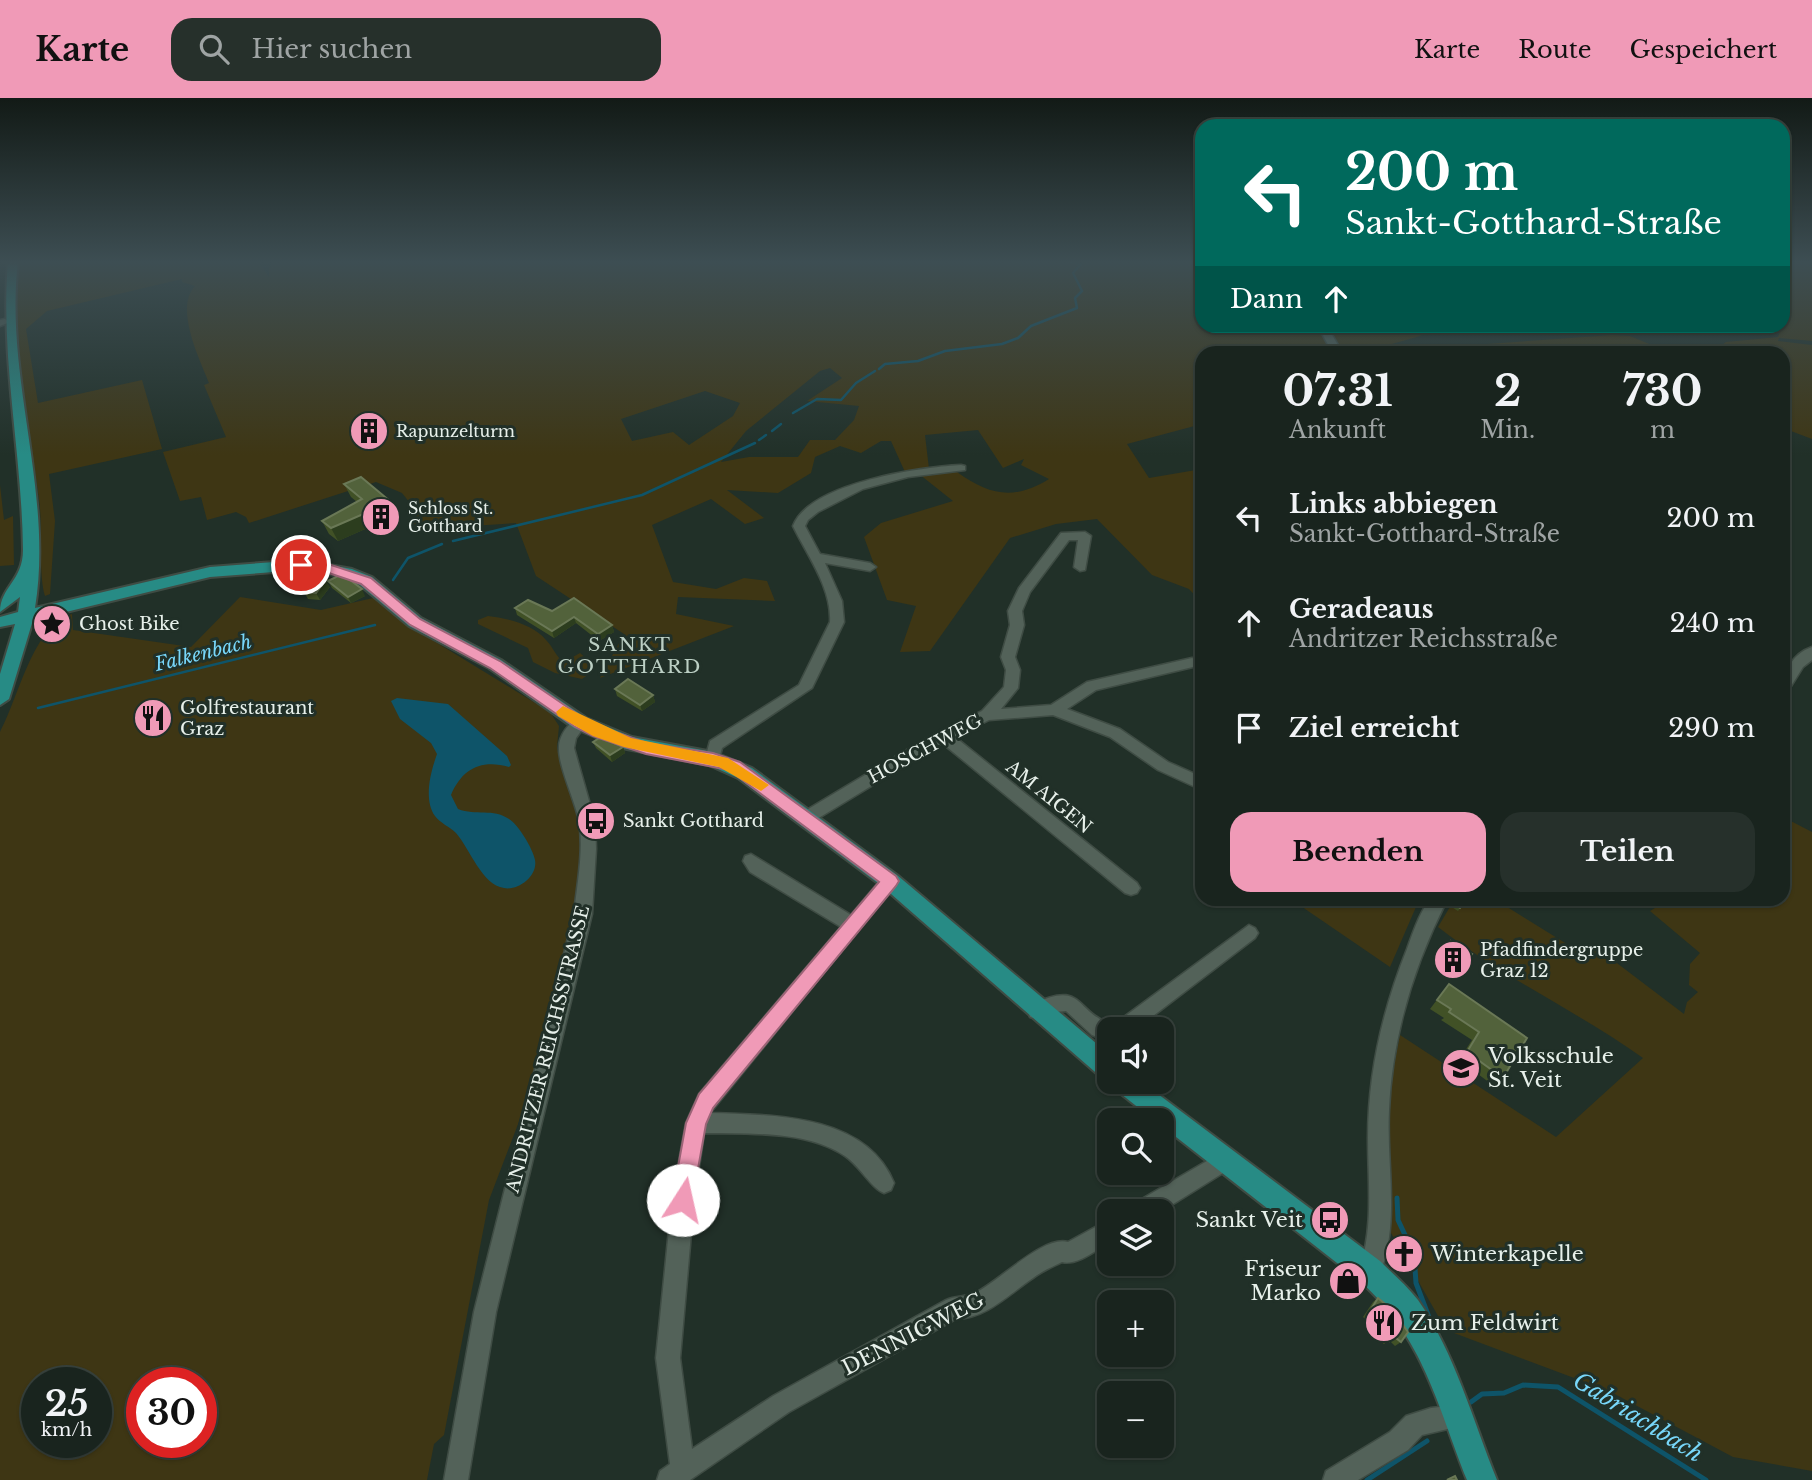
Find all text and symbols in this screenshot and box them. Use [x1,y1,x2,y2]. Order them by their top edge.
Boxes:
search box [171,18,661,81]
text: Karte [35,29,129,70]
icon: search [195,30,233,68]
text: Hier suchen [251,33,412,65]
text: Karte [1414,35,1480,64]
text: Route [1518,35,1592,64]
text: Gespeichert [1630,35,1777,64]
text: 200 m [1345,142,1518,203]
icon: left [1230,147,1321,238]
text: Sankt-Gotthard-Straße [1345,203,1722,243]
icon: ahead [1317,280,1355,318]
text: Dann [1230,283,1303,315]
text: 07:31 [1282,365,1393,417]
text: 2 [1494,365,1521,417]
text: 730 [1622,365,1703,417]
building icon: Rapunzelturm [348,410,390,452]
text: Ankunft [1289,416,1386,444]
text: Min. [1480,416,1535,444]
text: m [1650,416,1675,444]
place label: Rapunzelturm [396,421,515,441]
text: Links abbiegen [1289,488,1498,520]
building icon: Schloss St. Gotthard [360,496,402,538]
place label: Schloss St. Gotthard [408,498,493,536]
icon: left [1230,499,1268,537]
text: 200 m [1666,502,1755,534]
text: Sankt-Gotthard-Straße [1289,520,1560,548]
pin [271,535,331,595]
icon: arrive [282,546,320,584]
text: Geradeaus [1289,593,1434,625]
place icon: Ghost Bike [31,603,73,645]
icon: ahead [1230,604,1268,642]
text: 240 m [1670,607,1755,639]
place label: Ghost Bike [79,613,180,635]
text: Andritzer Reichsstraße [1289,625,1558,653]
water label: Falkenbach [151,630,254,676]
district label: SANKT GOTTHARD [558,633,702,678]
restaurant icon: Golfrestaurant Graz [132,697,174,739]
place label: Golfrestaurant Graz [180,697,314,740]
icon: arrive [1230,709,1268,747]
street label: HOSCHWEG [864,710,986,788]
text: Ziel erreicht [1289,712,1459,744]
text: 290 m [1668,712,1755,744]
street label: AM AIGEN [1001,755,1096,838]
bus stop icon: Sankt Gotthard [575,800,617,842]
place label: Sankt Gotthard [623,810,764,832]
button: Beenden [1230,812,1486,892]
button: Teilen [1500,812,1755,892]
street label: ANDRITZER REICHSSTRASSE [501,903,594,1196]
building icon: Pfadfindergruppe Graz 12 [1432,939,1474,981]
place label: Pfadfindergruppe Graz 12 [1480,939,1643,982]
map controls [1097,1017,1174,1458]
button: sound [1097,1017,1174,1094]
place label: Volksschule St. Veit [1487,1043,1614,1093]
school or university icon: Volksschule St. Veit [1440,1047,1482,1089]
button: search [1097,1108,1174,1185]
position arrow [646,1163,720,1237]
button: layers [1097,1199,1174,1276]
bus stop icon: Sankt Veit [1309,1199,1351,1241]
place label: Sankt Veit [1195,1207,1303,1233]
church icon: Winterkapelle [1383,1233,1425,1275]
place label: Winterkapelle [1430,1241,1584,1267]
place label: Friseur Marko [1244,1256,1321,1306]
shop icon: Friseur Marko [1327,1260,1369,1302]
street label: DENNIGWEG [838,1287,988,1381]
button: + [1097,1290,1174,1367]
restaurant icon: Zum Feldwirt [1363,1302,1405,1344]
place label: Zum Feldwirt [1411,1310,1559,1336]
water label: Gabriachbach [1568,1366,1708,1468]
speed limit sign: 30 [126,1367,217,1458]
button: − [1097,1381,1174,1458]
text: 25 [45,1382,88,1425]
text: km/h [41,1419,92,1441]

